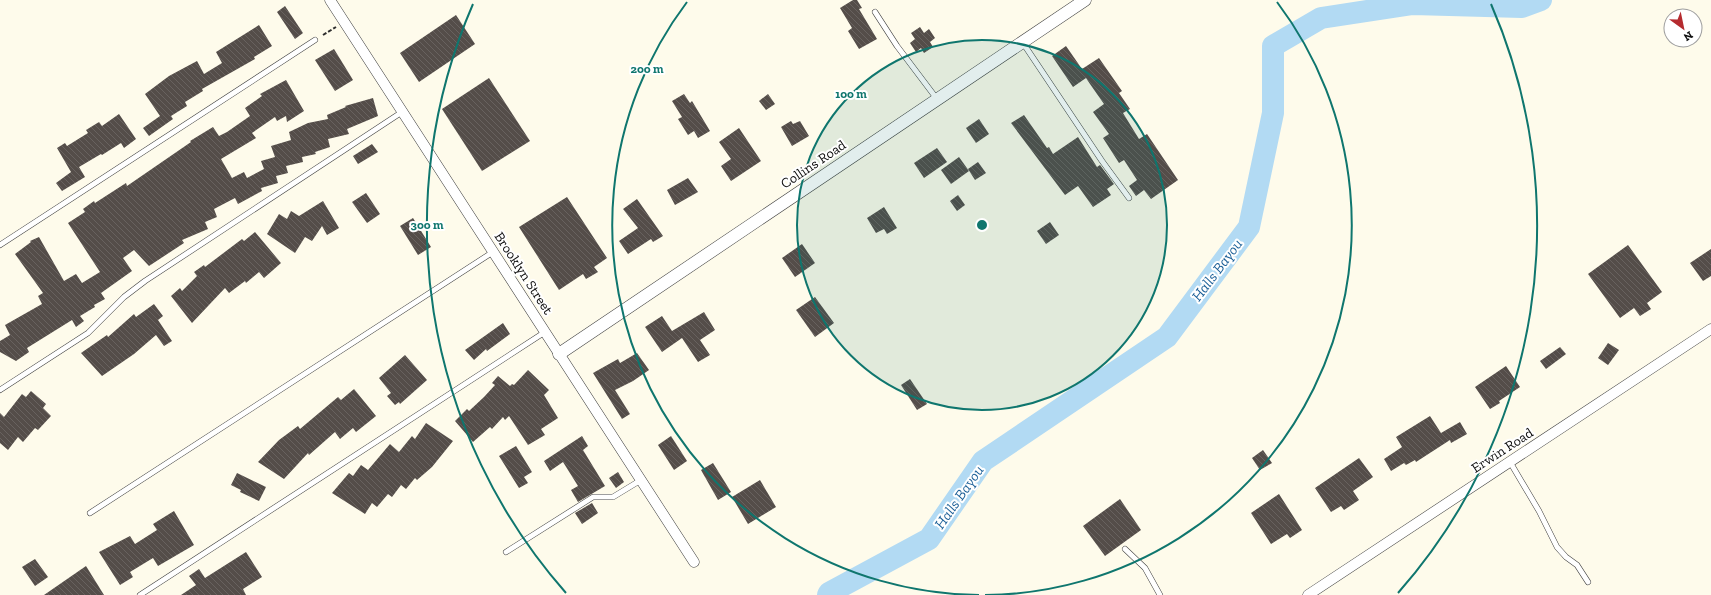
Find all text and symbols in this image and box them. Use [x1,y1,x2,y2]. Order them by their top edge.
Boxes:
north arrow [1663,8,1703,48]
text: N [1681,28,1695,44]
text: 200 m [630,62,664,76]
text: 100 m [835,87,867,101]
street label: Collins Road [777,136,849,192]
text: 300 m [411,218,444,232]
centre of rings [975,218,989,232]
street label: Brooklyn Street [491,229,557,318]
water label: Halls Bayou [1188,235,1246,305]
street label: Erwin Road [1468,424,1537,477]
water label: Halls Bayou [931,462,988,532]

